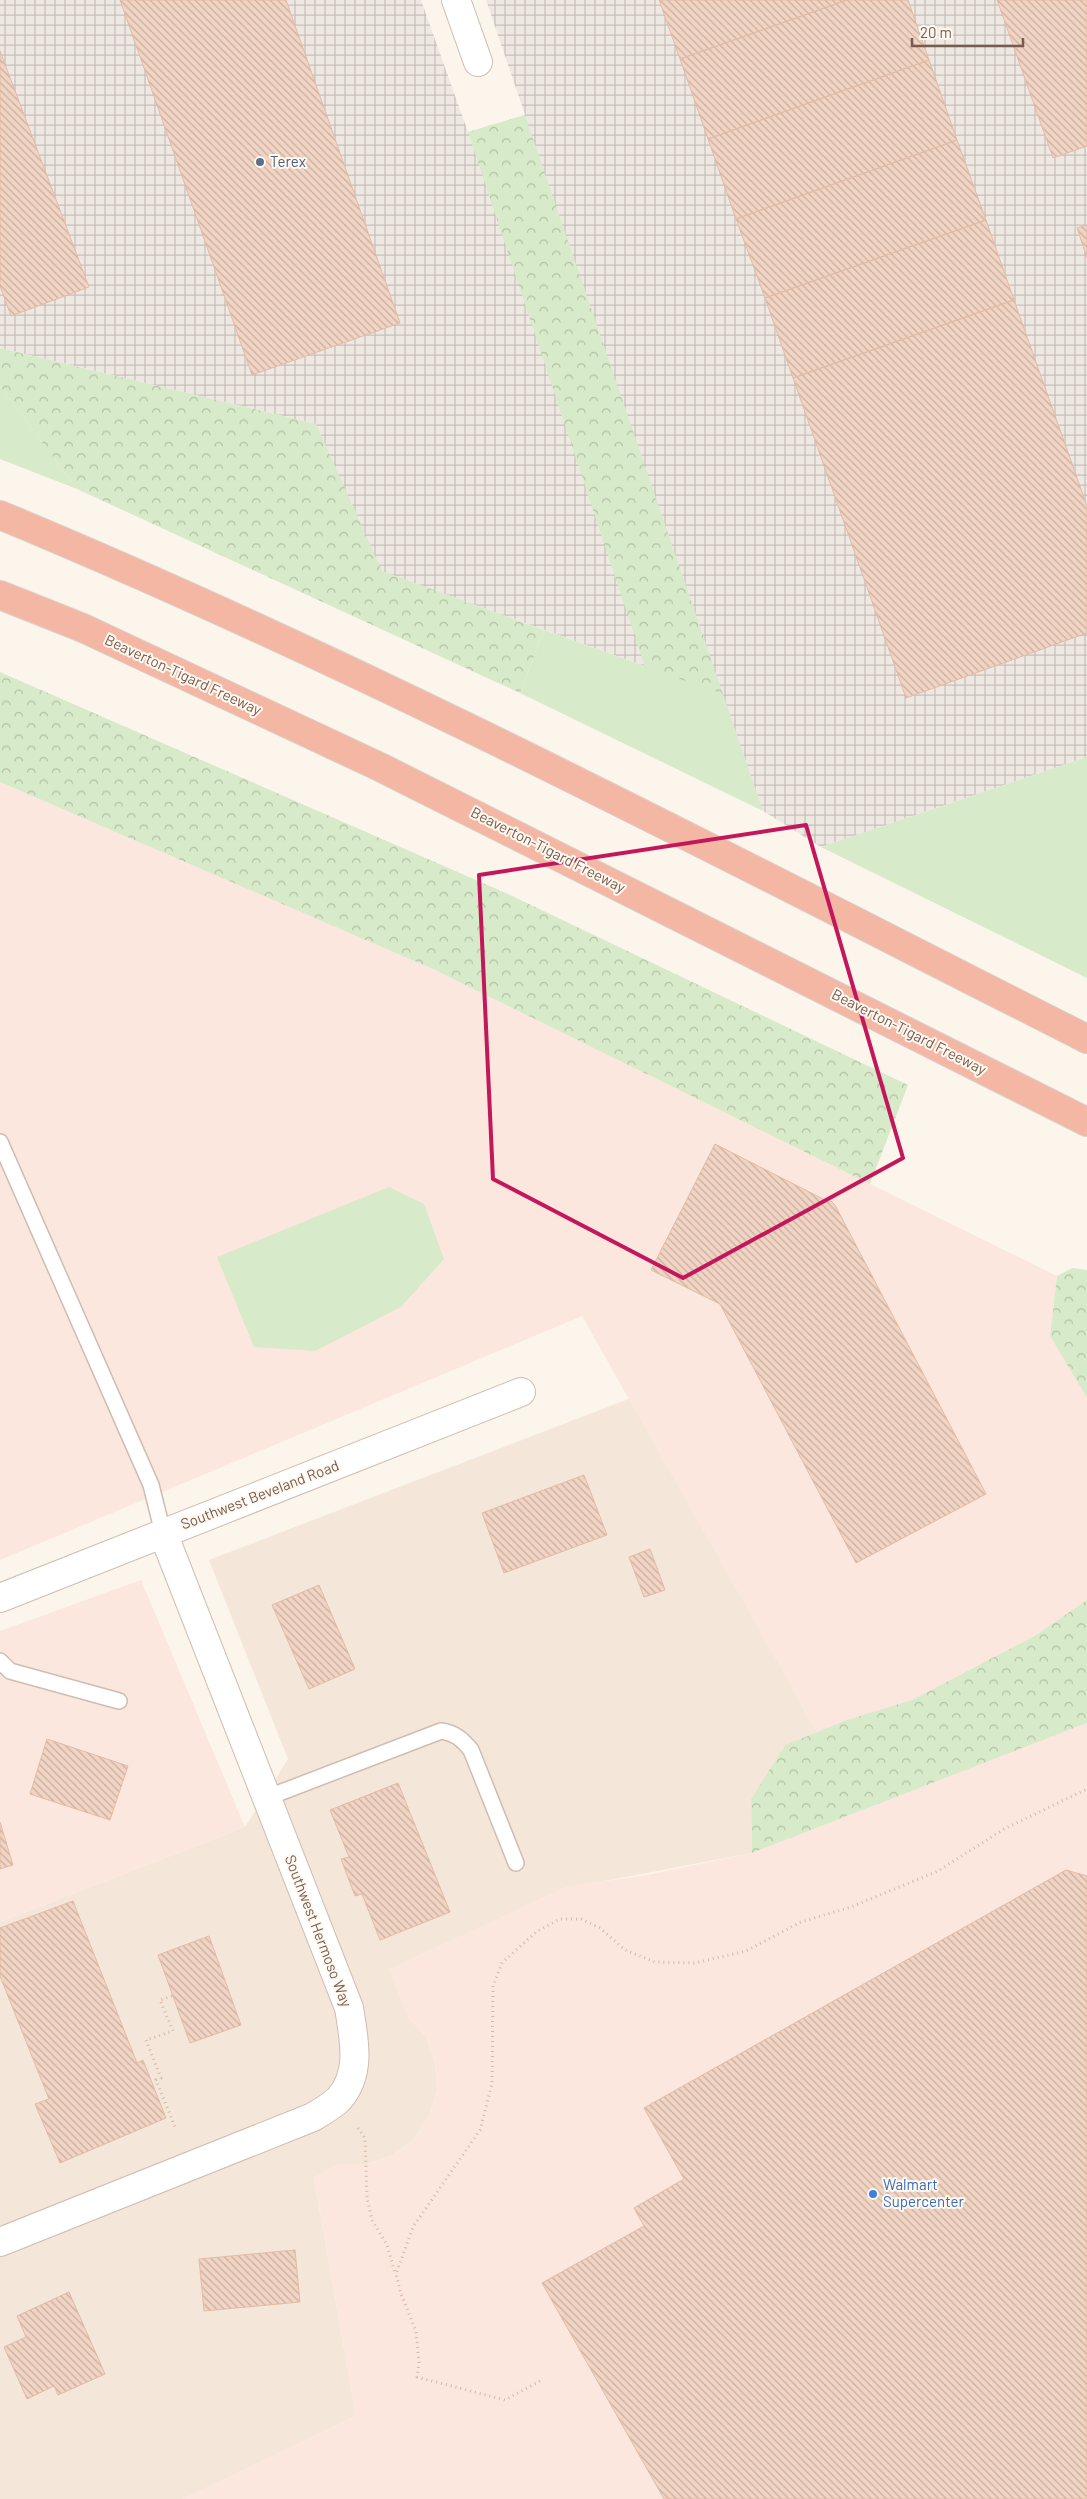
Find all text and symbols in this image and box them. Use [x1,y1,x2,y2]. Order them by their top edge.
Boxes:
scale bar [912,15,1023,47]
text: 20 m [920,23,952,41]
place label: Terex [270,152,306,170]
marker: Terex [254,156,266,168]
street label: Beaverton-Tigard Freeway [102,630,265,718]
street label: Beaverton-Tigard Freeway [468,802,629,896]
street label: Beaverton-Tigard Freeway [829,984,990,1078]
street label: Southwest Beveland Road [178,1456,341,1533]
street label: Southwest Hermoso Way [282,1852,356,2009]
place label: Walmart Supercenter [883,2175,964,2210]
marker: Walmart Supercenter [867,2188,879,2200]

